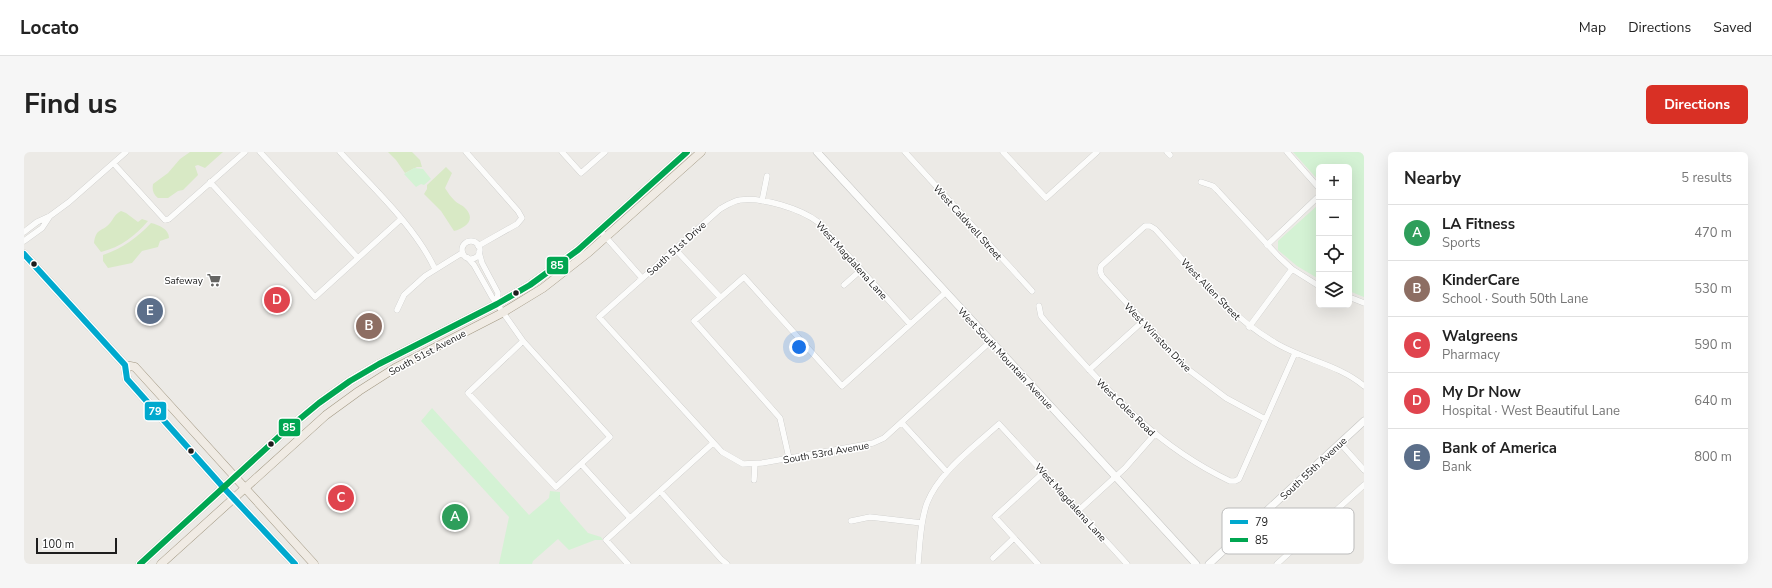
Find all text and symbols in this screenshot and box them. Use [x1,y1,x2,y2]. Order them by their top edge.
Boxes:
text: Locato [20,15,79,41]
text: Map [1579,18,1606,37]
text: Directions [1628,18,1691,37]
text: Saved [1713,18,1752,37]
text: Find us [24,85,118,123]
button: Directions [1646,85,1748,124]
map controls [1316,164,1352,308]
button: + [1316,164,1352,200]
text: Nearby [1404,167,1461,190]
text: 5 results [1681,169,1732,187]
street label: West Caldwell Street [930,182,1005,264]
button: − [1316,200,1352,236]
text: LA Fitness [1442,214,1515,234]
street label: South 51st Drive [644,218,709,279]
street label: West Magdalena Lane [812,218,890,303]
text: A [1412,224,1422,242]
text: 470 m [1694,224,1732,242]
text: Sports [1442,234,1481,252]
button: locate [1316,236,1352,272]
line badge: 85 [546,256,569,275]
street label: West Allen Street [1177,256,1244,324]
text: 85 [550,258,564,273]
unlabelled marker [29,259,39,269]
text: KinderCare [1442,270,1520,290]
supermarket icon: Safeway [206,272,222,288]
button: layers [1316,272,1352,308]
place label: Safeway [164,274,204,288]
text: B [1413,280,1421,298]
text: 530 m [1694,280,1732,298]
pin: D [264,285,290,315]
unlabelled marker [511,288,521,298]
text: School · South 50th Lane [1442,290,1588,308]
pin: E [137,296,163,326]
street label: West Winston Drive [1121,300,1194,375]
street label: West South Mountain Avenue [954,305,1056,413]
pin: B [356,311,382,341]
text: Walgreens [1442,326,1518,346]
street label: South 51st Avenue [386,327,469,379]
text: C [1413,336,1421,354]
text: 590 m [1694,336,1732,354]
your location [789,337,809,357]
text: Pharmacy [1442,346,1500,364]
street label: West Coles Road [1093,376,1158,440]
text: My Dr Now [1442,382,1521,402]
text: D [1412,392,1422,410]
text: 640 m [1694,392,1732,410]
line badge: 79 [144,401,167,421]
text: Hospital · West Beautiful Lane [1442,402,1620,420]
text: 79 [148,404,162,419]
line badge: 85 [278,418,301,437]
text: 85 [282,420,296,435]
street label: South 55th Avenue [1277,434,1350,503]
text: Bank of America [1442,438,1557,458]
unlabelled marker [266,439,276,449]
street label: South 53rd Avenue [782,439,870,467]
unlabelled marker [186,446,196,456]
text: E [1413,448,1421,466]
text: 800 m [1694,448,1732,466]
text: Bank [1442,458,1472,476]
street label: West Magdalena Lane [1031,460,1109,545]
pin: C [328,483,354,513]
pin: A [442,502,468,532]
legend [1222,508,1354,554]
text: 79 [1255,515,1268,530]
text: 85 [1255,533,1269,548]
scale bar [36,536,117,555]
text: 100 m [42,537,74,552]

